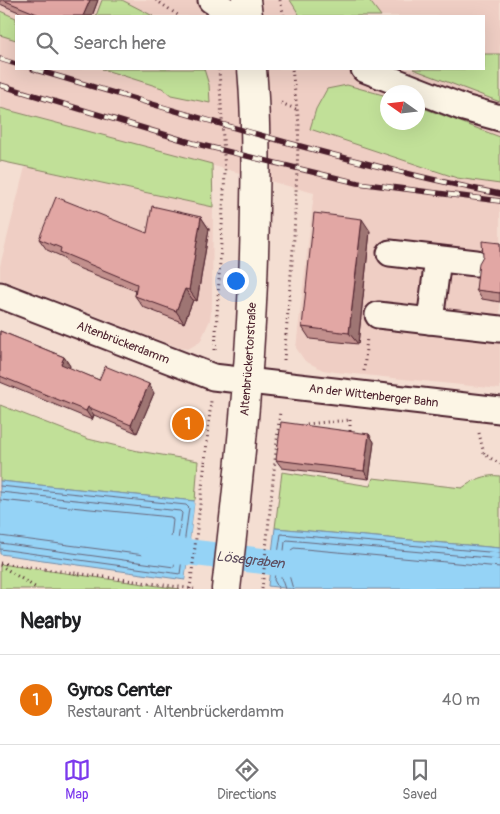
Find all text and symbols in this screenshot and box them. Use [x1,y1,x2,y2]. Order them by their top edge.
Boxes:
search box [15,15,485,70]
icon: search [33,29,61,57]
text: Search here [73,31,166,55]
north arrow [380,85,425,130]
your location [223,268,249,294]
street label: Altenbrückertorstraße [237,302,260,417]
street label: Altenbrückerdamm [74,318,172,368]
street label: An der Wittenberger Bahn [308,381,439,411]
pin: 1 [172,405,204,443]
water label: Lösegraben [215,548,286,573]
text: Nearby [20,608,81,635]
text: Gyros Center [67,678,172,702]
text: 1 [33,690,39,710]
text: 40 m [442,690,480,710]
text: Restaurant · Altenbrückerdamm [67,702,284,722]
tab: Map [63,756,91,803]
tab: Directions [217,756,276,803]
tab: Saved [402,756,437,803]

